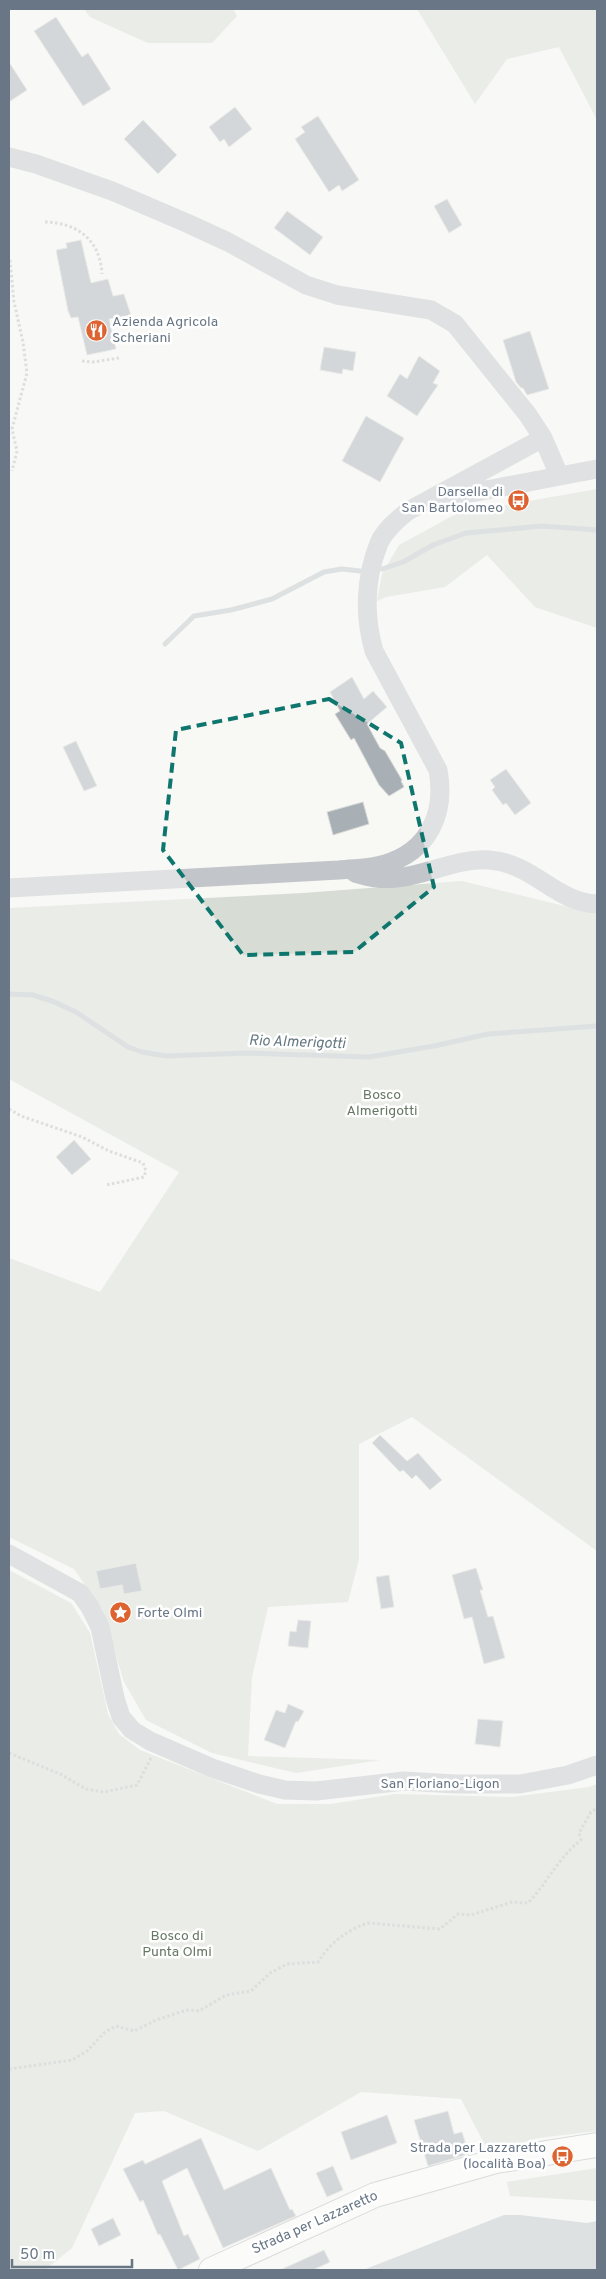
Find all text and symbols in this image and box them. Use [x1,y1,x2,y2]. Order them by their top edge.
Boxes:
place label: Azienda Agricola Scheriani [112,314,218,347]
restaurant icon: Azienda Agricola Scheriani [84,318,108,342]
place label: Darsella di San Bartolomeo [401,484,503,517]
bus stop icon: Darsella di San Bartolomeo [507,488,531,512]
water label: Rio Almerigotti [248,1032,347,1054]
park label: Bosco Almerigotti [347,1087,417,1120]
place icon: Forte Olmi [109,1601,133,1625]
place label: Forte Olmi [137,1605,202,1622]
street label: San Floriano-Ligon [380,1776,500,1793]
park label: Bosco di Punta Olmi [142,1928,212,1961]
place label: Strada per Lazzaretto (località Boa) [410,2140,546,2173]
bus stop icon: Strada per Lazzaretto (località Boa) [550,2144,574,2168]
street label: Strada per Lazzaretto [249,2187,381,2258]
scale bar [12,2236,132,2268]
text: 50 m [20,2246,55,2265]

